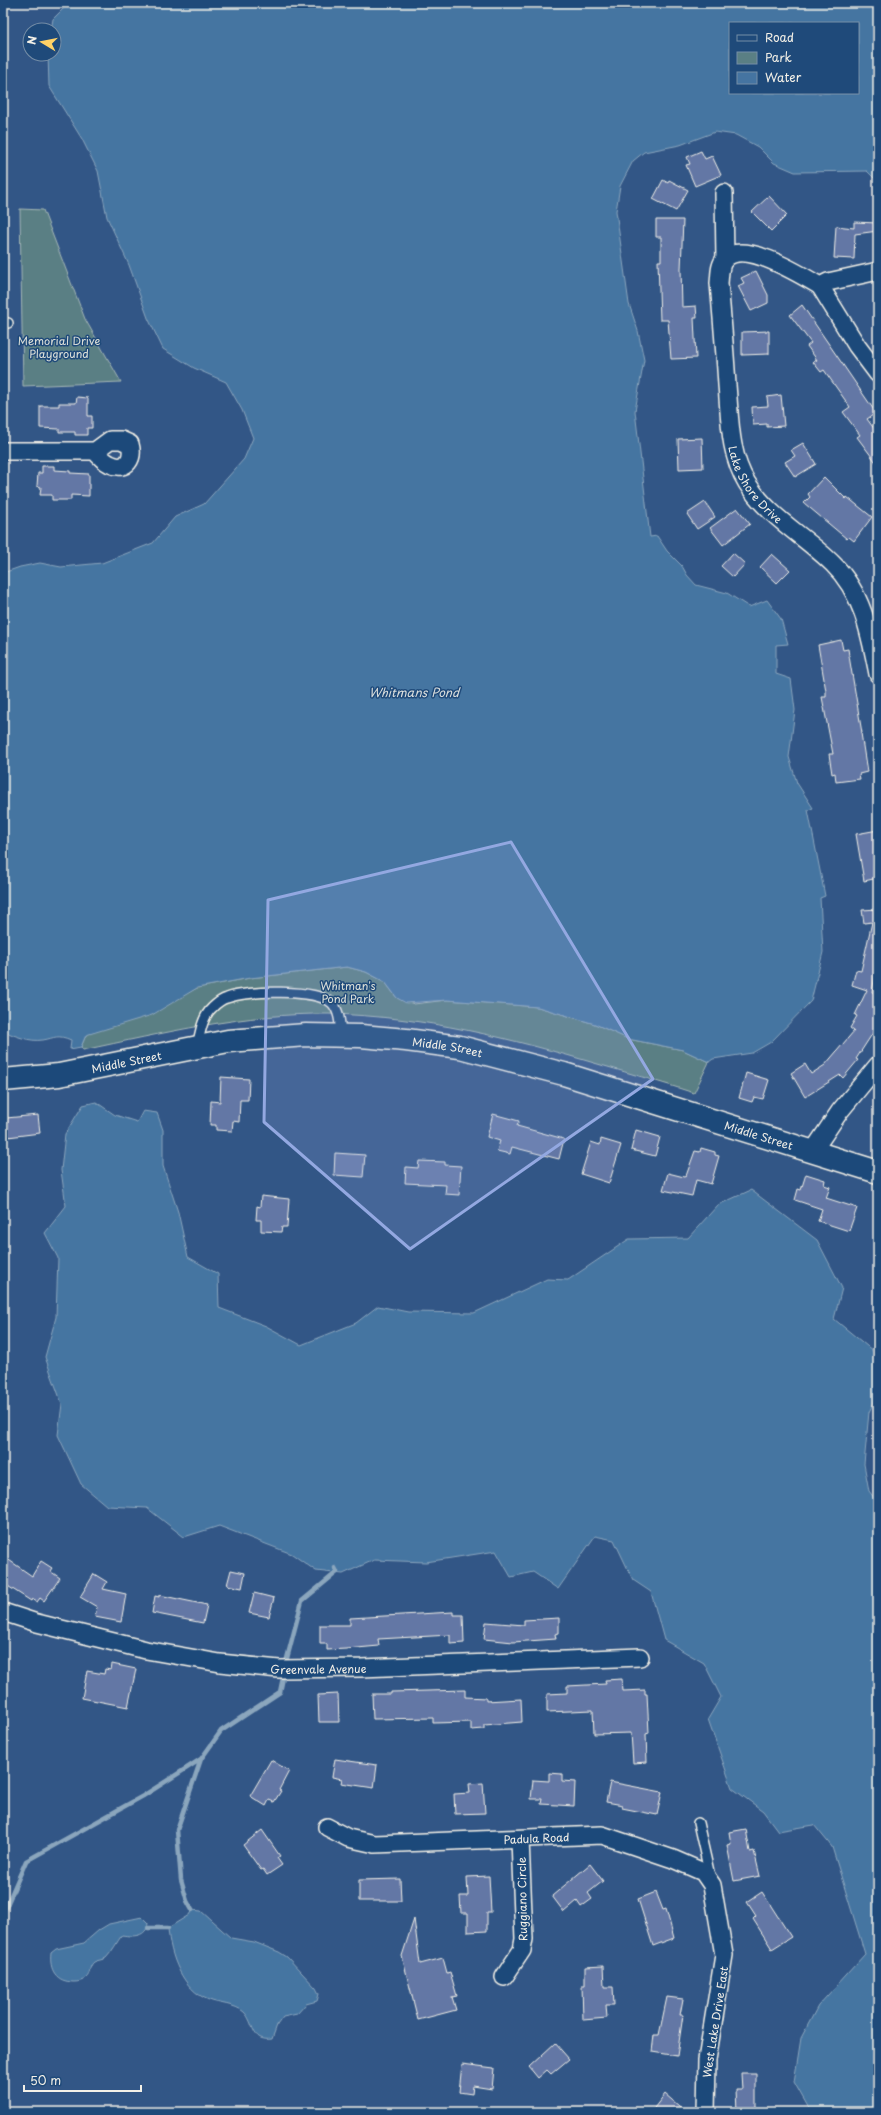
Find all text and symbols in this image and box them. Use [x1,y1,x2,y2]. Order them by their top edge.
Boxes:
north arrow [22,22,62,62]
legend [729,22,859,94]
text: Road [765,28,794,46]
text: N [23,34,41,46]
text: Park [765,48,792,66]
text: Water [765,68,802,86]
park label: Memorial Drive Playground [18,332,100,362]
street label: Lake Shore Drive [725,444,787,527]
water label: Whitmans Pond [369,683,461,701]
park label: Whitman's Pond Park [320,977,376,1007]
street label: Middle Street [411,1032,485,1061]
street label: Middle Street [90,1046,163,1077]
street label: Middle Street [722,1116,796,1154]
street label: Greenvale Avenue [270,1659,367,1678]
street label: Padula Road [503,1828,570,1847]
street label: Ruggiano Circle [513,1857,531,1941]
street label: West Lake Drive East [698,1964,732,2079]
scale bar [24,2067,141,2093]
text: 50 m [30,2071,61,2089]

